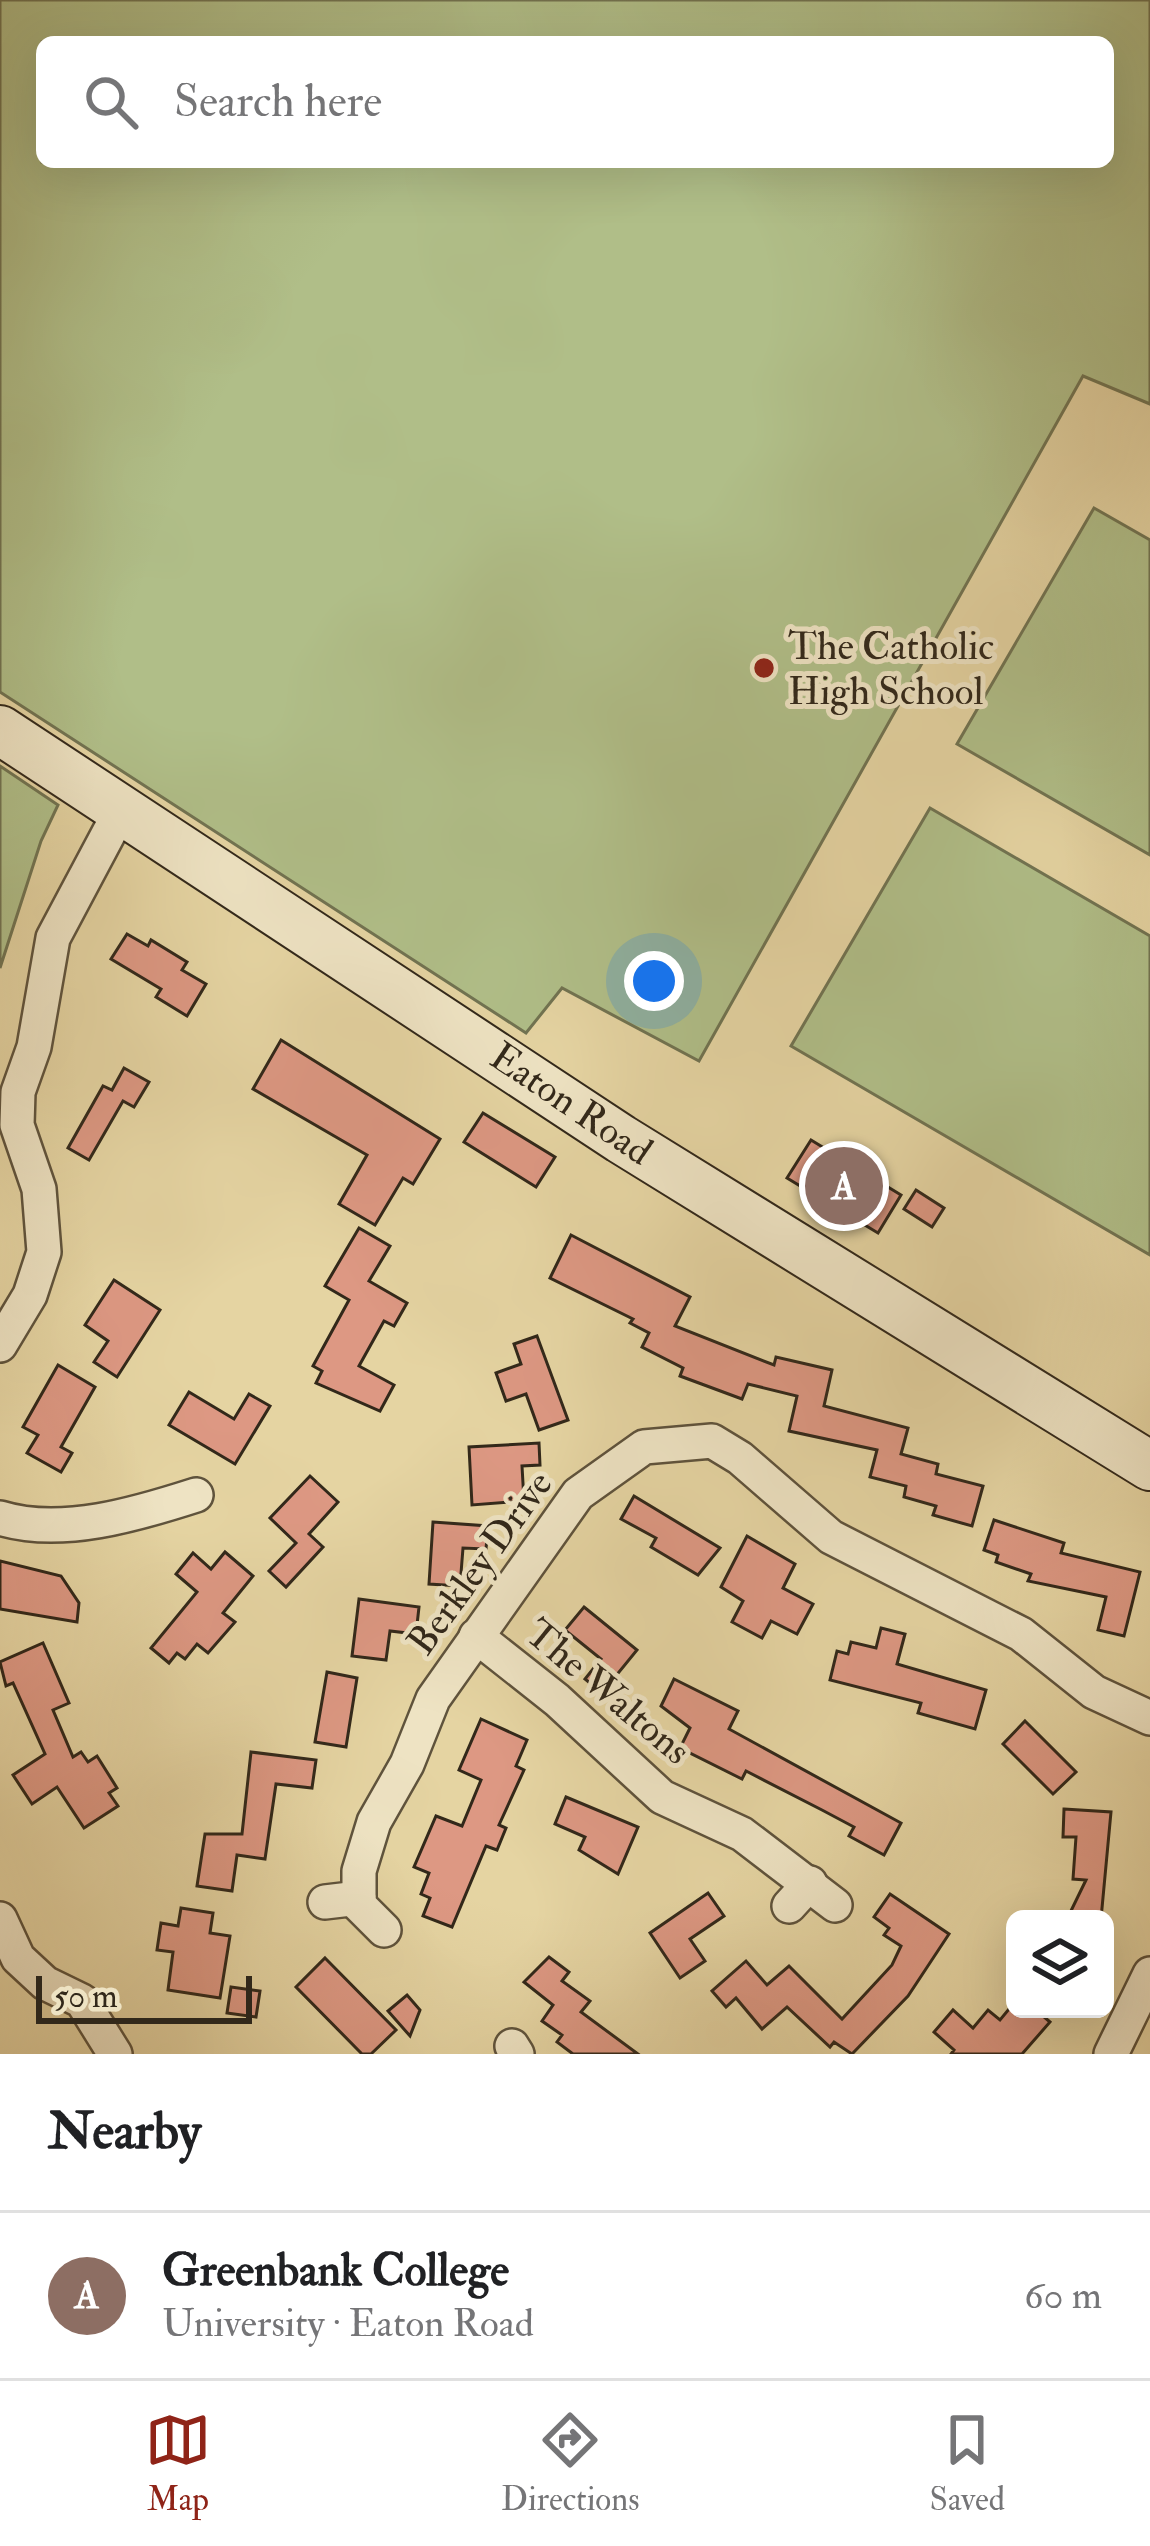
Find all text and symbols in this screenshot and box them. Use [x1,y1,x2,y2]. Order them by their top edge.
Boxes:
search box [36,36,1114,168]
icon: search [78,69,144,135]
text: Search here [174,74,382,130]
place label: The Catholic High School [788,622,994,716]
marker: The Catholic High School [751,655,777,681]
your location [624,951,684,1011]
street label: Eaton Road [481,1032,661,1176]
pin: A [805,1141,883,1231]
street label: Berkley Drive [397,1461,563,1665]
street label: The Waltons [515,1609,701,1775]
map controls [1006,1910,1114,2018]
button: layers [1006,1910,1114,2018]
scale bar [36,1970,252,2023]
text: 50 m [54,1976,118,2017]
text: Nearby [48,2100,201,2164]
text: Greenbank College [162,2243,509,2299]
text: A [75,2271,99,2320]
text: 60 m [1024,2271,1102,2320]
text: University · Eaton Road [162,2299,534,2348]
tab: Map [145,2407,211,2520]
tab: Directions [501,2407,640,2520]
tab: Saved [930,2407,1005,2520]

